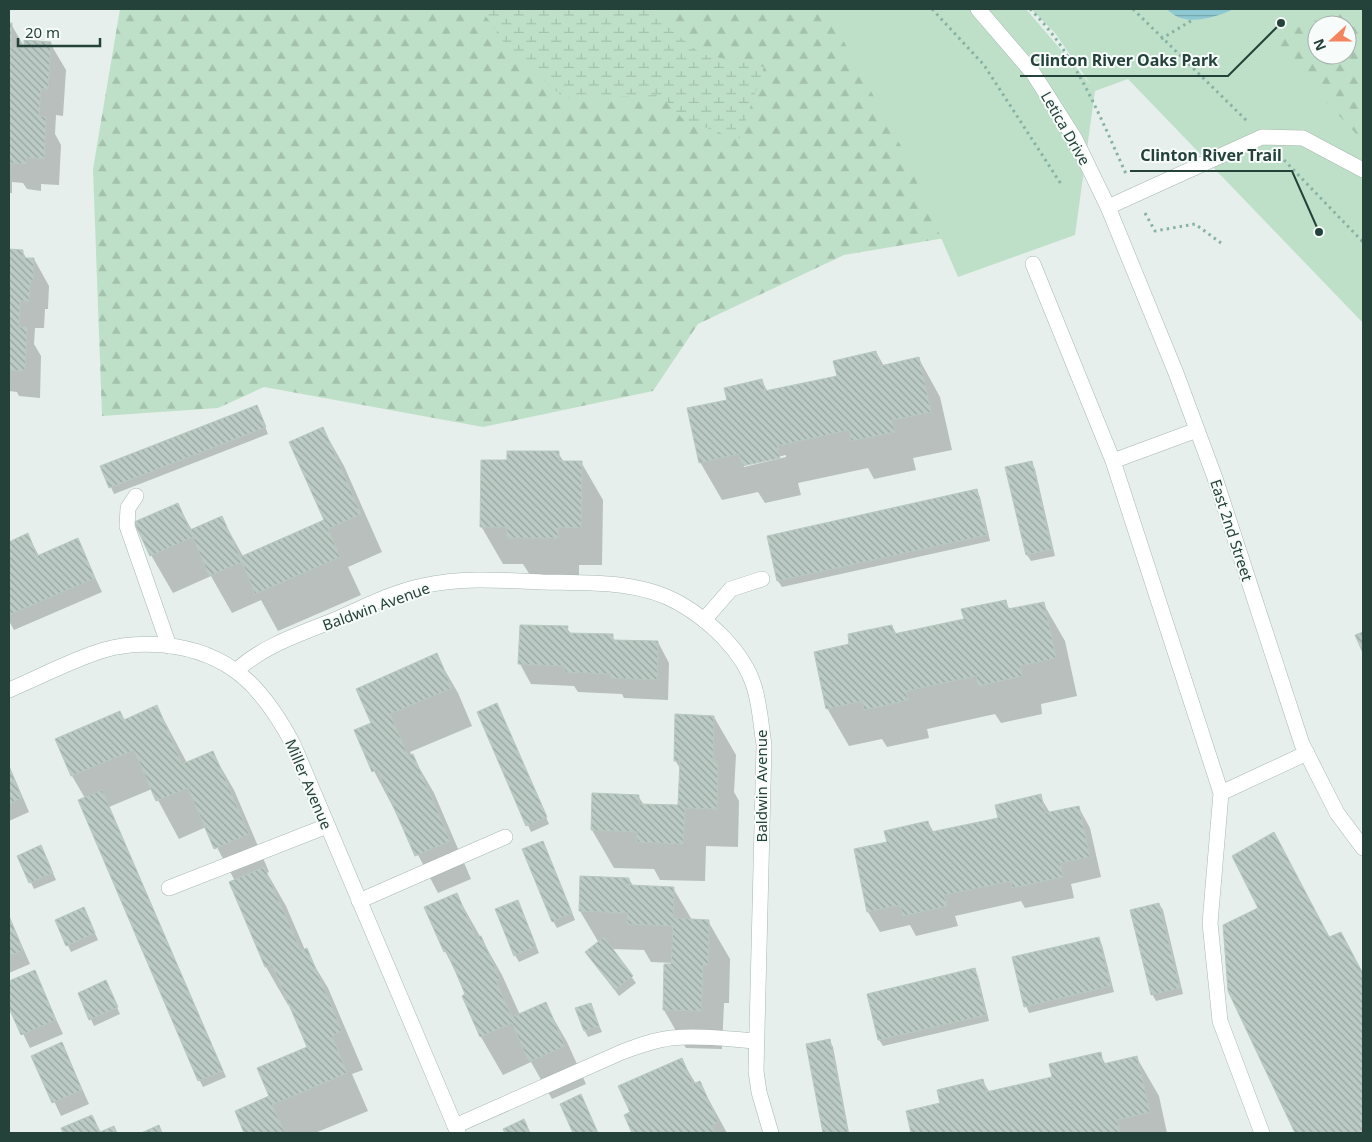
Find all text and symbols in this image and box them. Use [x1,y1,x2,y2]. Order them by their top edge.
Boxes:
scale bar [18,15,100,47]
north arrow [1307,15,1357,65]
text: 20 m [25,22,60,42]
text: N [1308,36,1330,54]
callout: Clinton River Oaks Park [1020,45,1228,76]
text: Clinton River Oaks Park [1030,49,1218,71]
street label: Letica Drive [1037,87,1095,169]
callout: Clinton River Trail [1130,140,1292,171]
text: Clinton River Trail [1140,144,1282,166]
street label: East 2nd Street [1206,476,1258,584]
street label: Baldwin Avenue [320,577,432,635]
street label: Baldwin Avenue [751,730,771,842]
street label: Miller Avenue [281,736,337,832]

